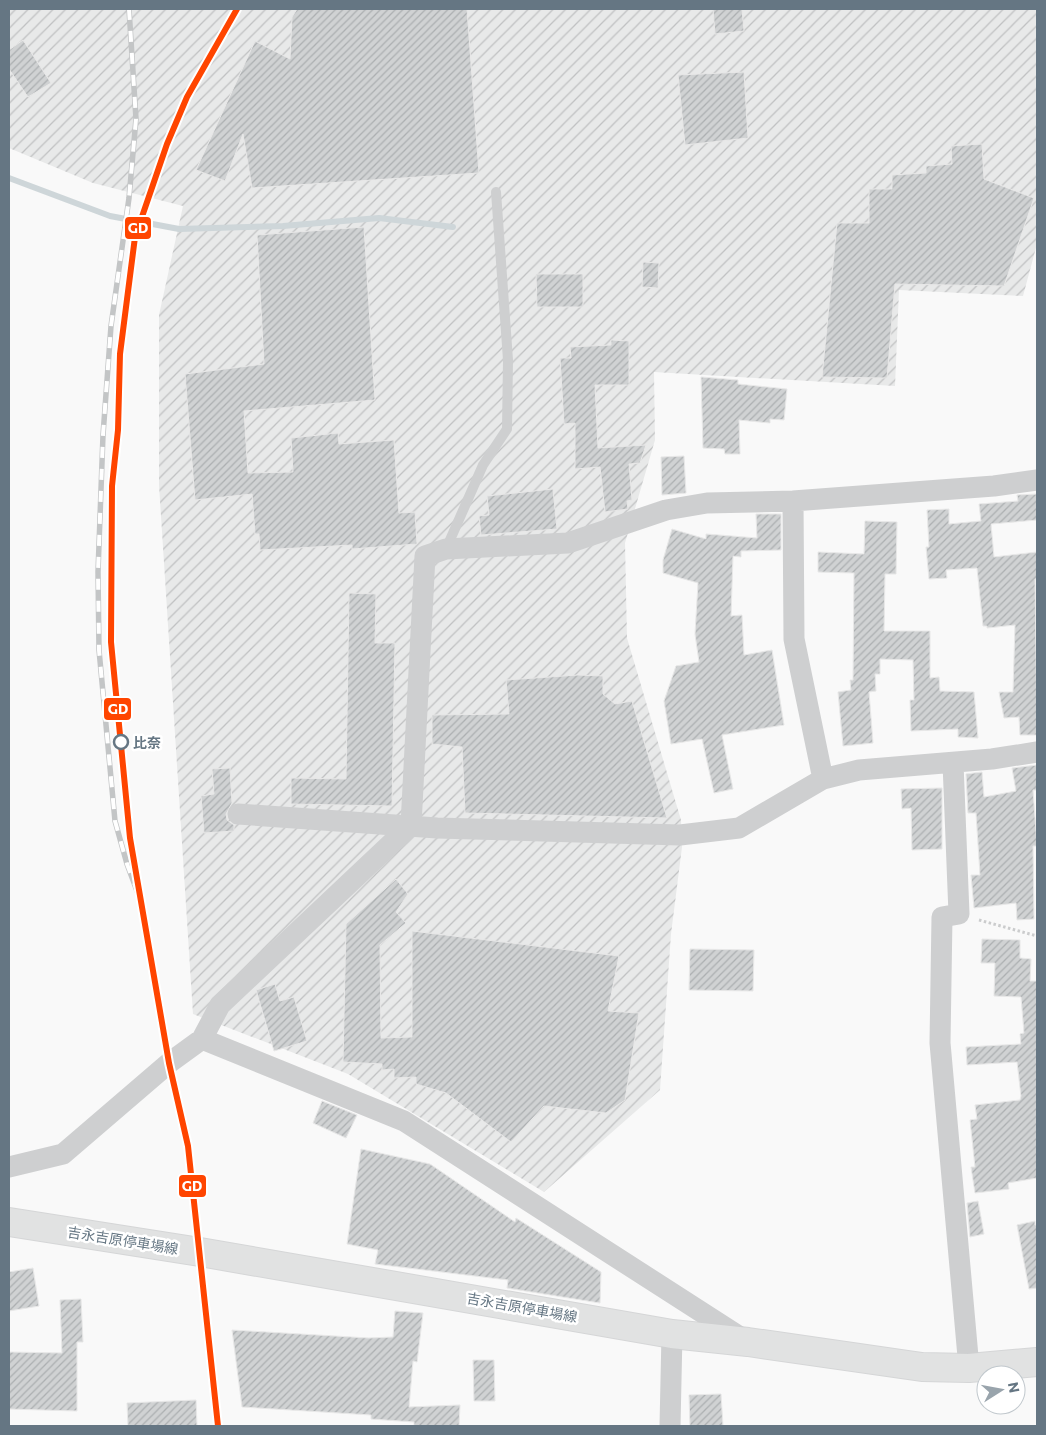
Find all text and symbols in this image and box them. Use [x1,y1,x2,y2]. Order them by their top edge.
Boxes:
line badge: GD [124,216,152,240]
text: GD [128,219,148,236]
line badge: GD [103,697,132,721]
text: GD [108,700,128,717]
marker: 比奈 [113,734,129,750]
place label: 比奈 [133,734,161,751]
line badge: GD [178,1174,207,1198]
text: GD [182,1177,202,1194]
street label: 吉永吉原停車場線 [66,1223,180,1257]
street label: 吉永吉原停車場線 [465,1289,579,1325]
north arrow [976,1365,1026,1415]
text: N [1005,1381,1024,1394]

